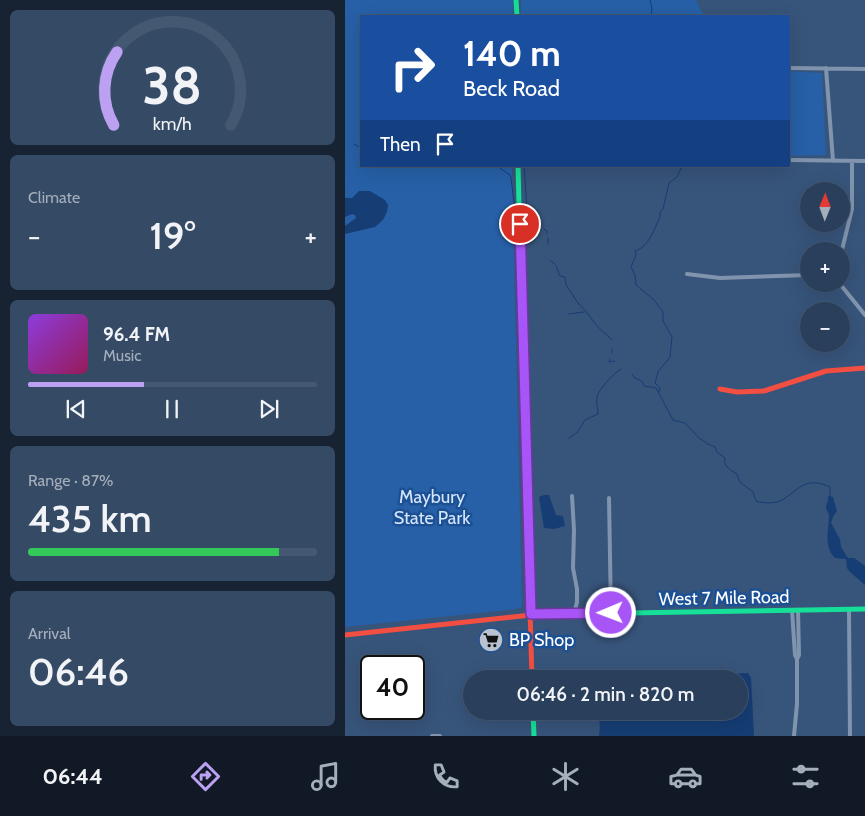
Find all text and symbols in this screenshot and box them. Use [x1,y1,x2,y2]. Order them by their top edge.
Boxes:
text: 140 m [463,32,561,75]
icon: right [380,35,445,100]
text: 38 [143,54,202,117]
text: Beck Road [463,75,560,102]
text: km/h [153,113,192,134]
icon: arrive [431,130,459,158]
text: Then [380,133,421,156]
north arrow [800,182,850,232]
map controls [800,182,850,352]
text: Climate [28,188,80,207]
pin [499,203,541,245]
icon: arrive [506,210,534,238]
text: 19° [150,212,195,259]
text: − [28,219,40,253]
text: + [305,219,317,253]
button: + [800,242,850,292]
button: − [800,302,850,352]
text: 96.4 FM [103,323,170,346]
text: Music [103,346,141,365]
icon: previous [62,395,90,423]
icon: pause [158,395,186,423]
icon: next [255,395,283,423]
text: Range · 87% [28,471,114,490]
park label: Maybury State Park [394,486,471,529]
text: 435 km [28,495,152,542]
position arrow [584,586,636,638]
street label: West 7 Mile Road [658,586,790,610]
text: Arrival [28,624,71,643]
supermarket icon: BP Shop [478,627,504,653]
place label: BP Shop [509,629,574,651]
text: 06:46 [28,648,129,695]
speed limit sign: 40 [360,655,425,720]
text: 06:46 · 2 min · 820 m [517,683,694,706]
icon: directions [188,759,223,794]
icon: music [308,759,343,794]
icon: phone [428,759,463,794]
icon: climate [548,759,583,794]
icon: car [668,759,703,794]
icon: filters [788,759,823,794]
text: 06:44 [42,763,103,790]

